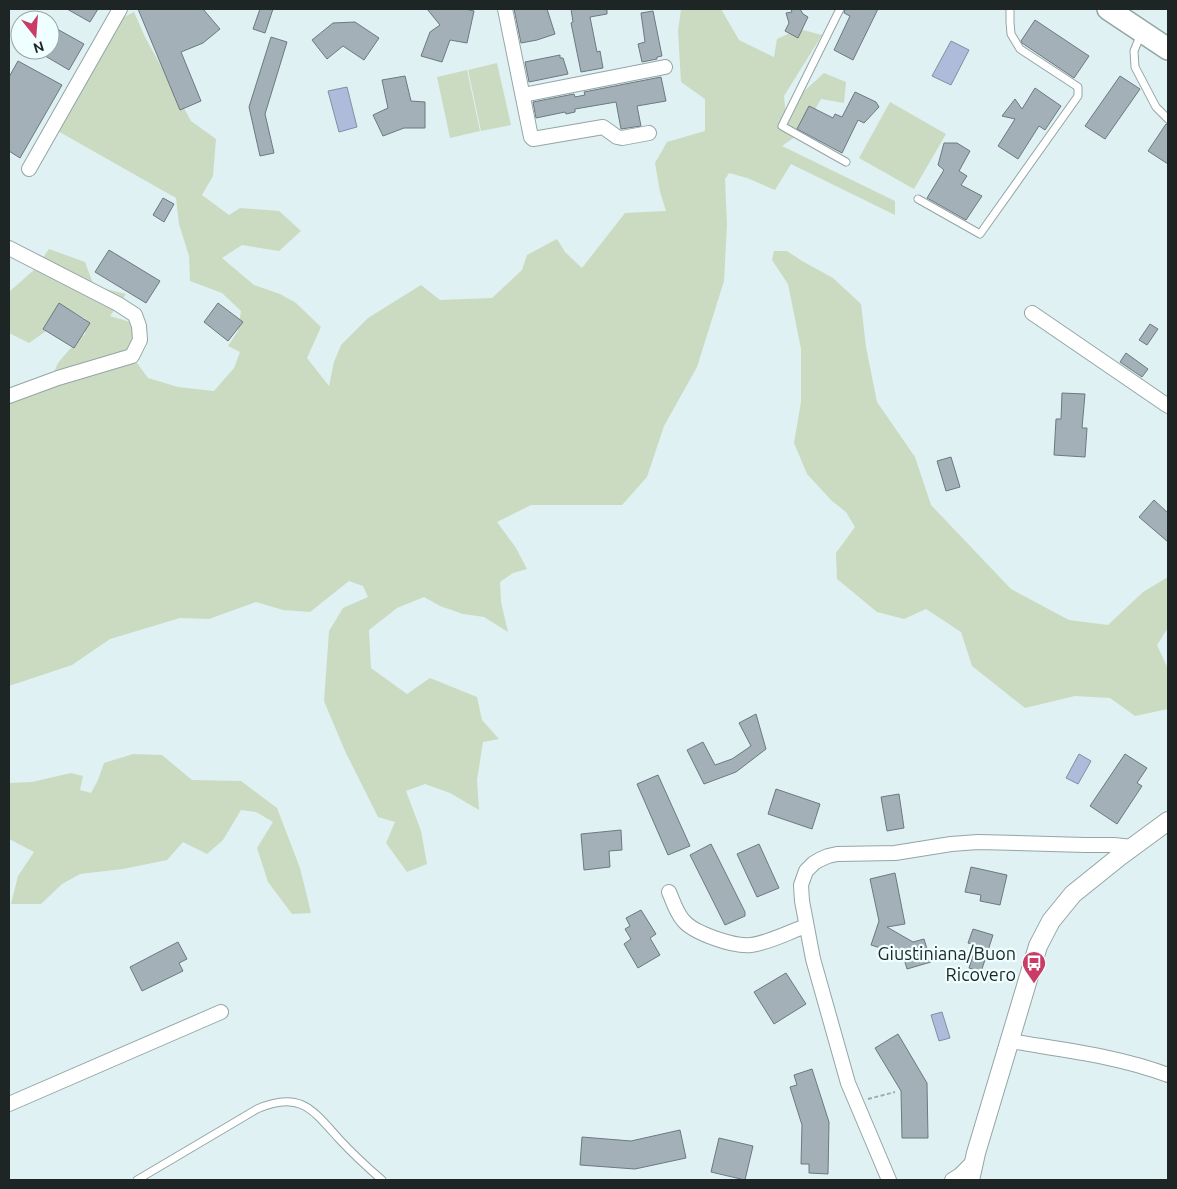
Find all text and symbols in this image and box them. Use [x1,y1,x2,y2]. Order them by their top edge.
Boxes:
north arrow [10,10,60,60]
text: N [31,38,46,57]
place label: Giustiniana/Buon Ricovero [878,943,1016,984]
bus stop icon: Giustiniana/Buon Ricovero [1021,950,1047,984]

